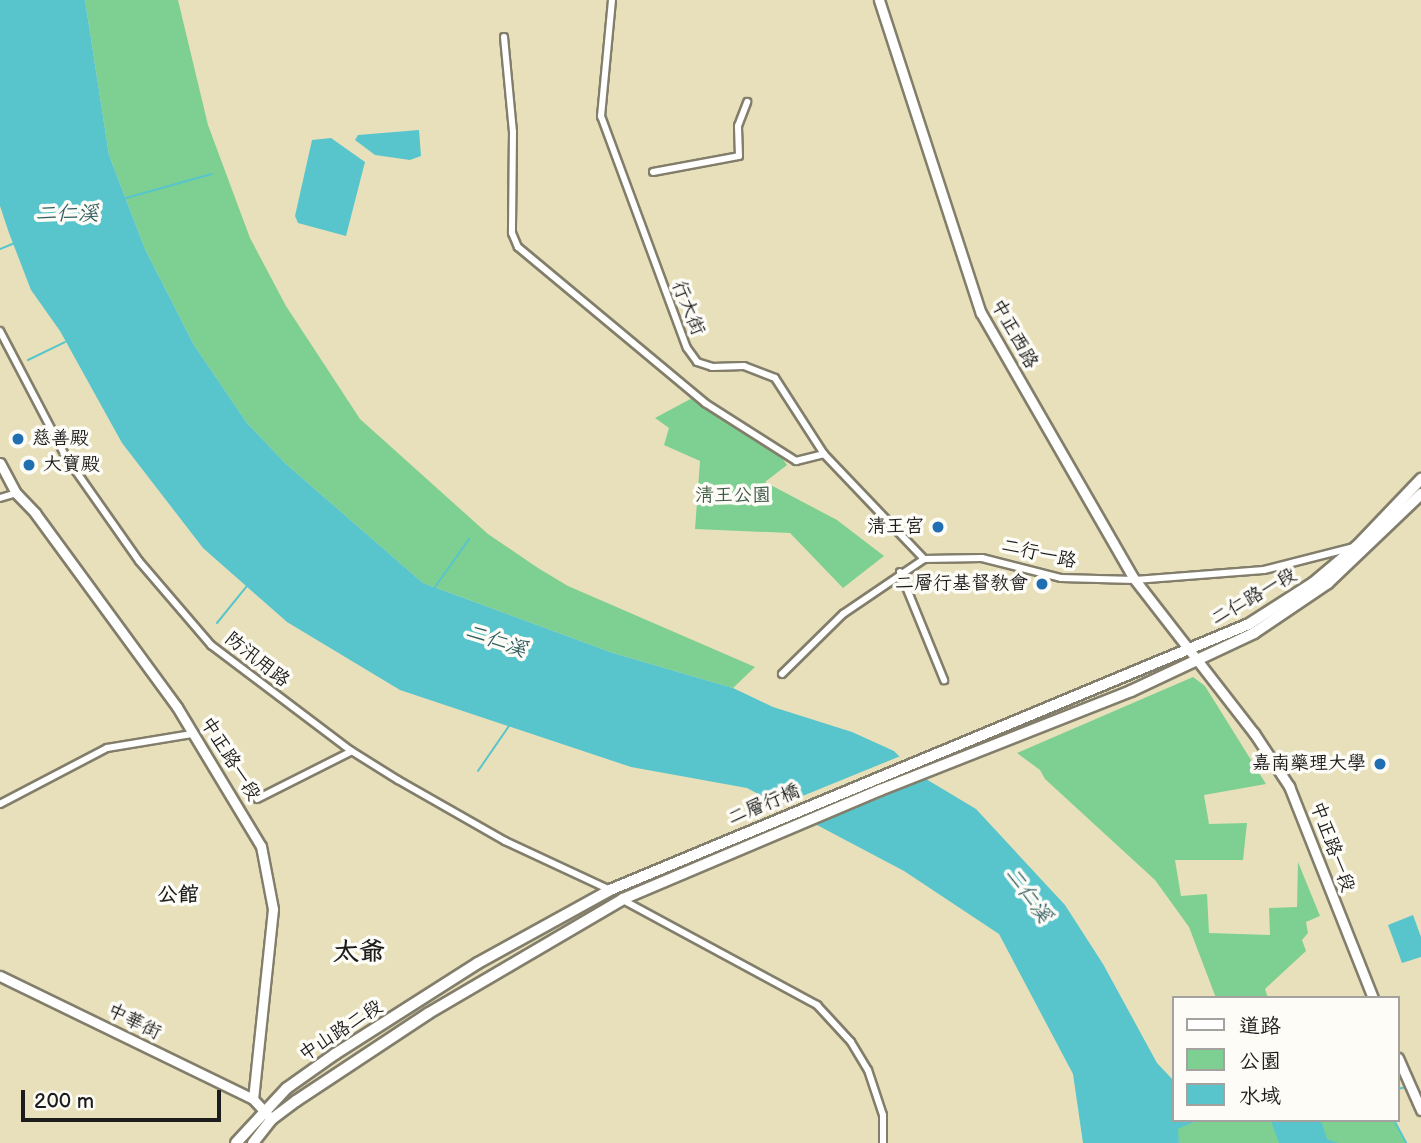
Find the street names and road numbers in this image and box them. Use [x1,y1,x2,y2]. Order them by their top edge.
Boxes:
street label: 行大街 [667,277,709,339]
street label: 中正西路 [986,295,1042,373]
street label: 二行一路 [999,534,1079,574]
street label: 二仁路一段 [1207,563,1301,631]
street label: 防汛用路 [220,628,294,692]
street label: 中正路一段 [195,713,265,805]
street label: 二層行橋 [725,780,803,830]
street label: 中正路一段 [1305,798,1359,896]
street label: 中山路二段 [295,996,387,1066]
street label: 中華街 [103,999,165,1045]

